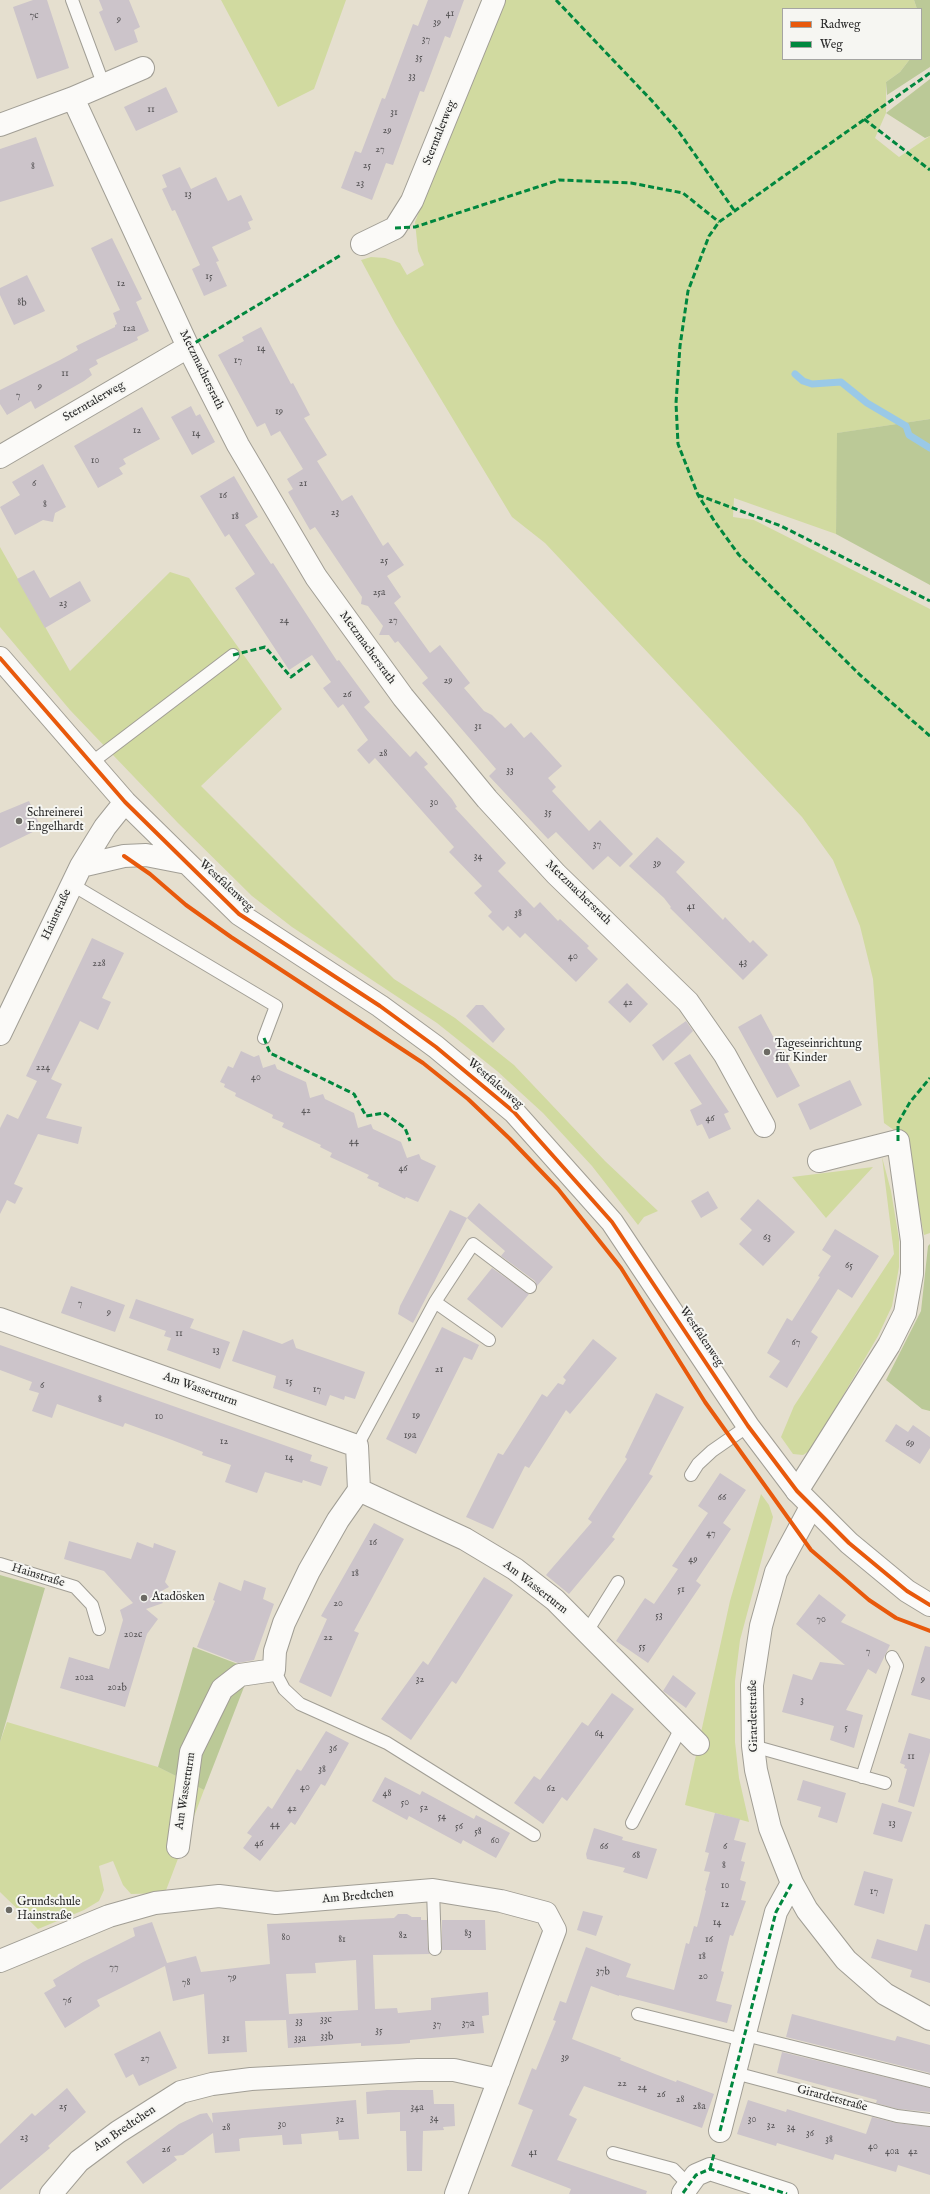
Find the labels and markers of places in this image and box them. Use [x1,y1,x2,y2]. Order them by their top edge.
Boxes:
place label: Schreinerei Engelhardt [27,807,84,835]
marker: Schreinerei Engelhardt [14,816,24,826]
place label: Tageseinrichtung für Kinder [775,1038,862,1066]
marker: Tageseinrichtung für Kinder [762,1047,772,1057]
place label: Atadösken [152,1591,205,1605]
marker: Atadösken [139,1593,149,1603]
place label: Grundschule Hainstraße [17,1896,81,1924]
marker: Grundschule Hainstraße [4,1905,14,1915]

